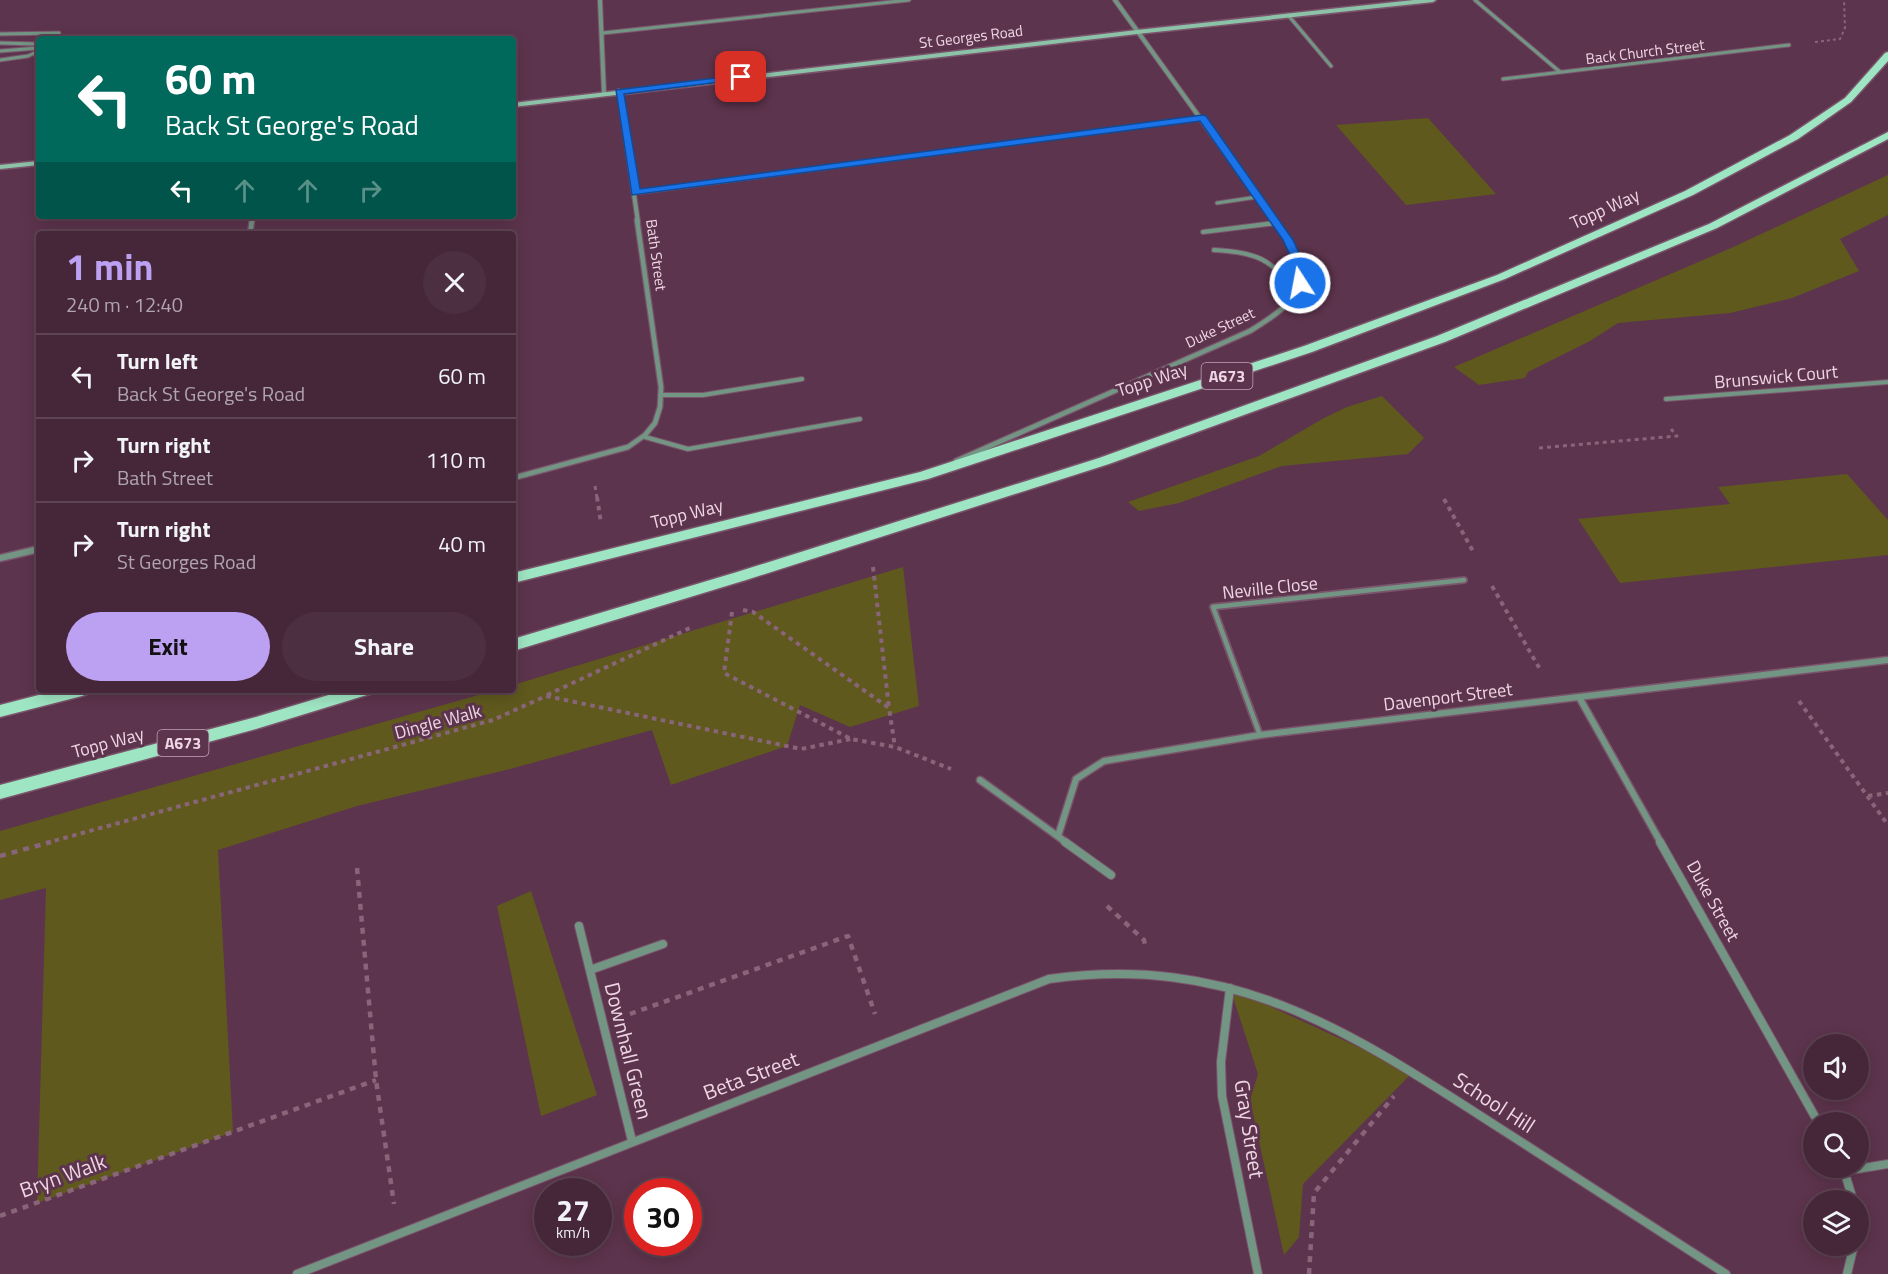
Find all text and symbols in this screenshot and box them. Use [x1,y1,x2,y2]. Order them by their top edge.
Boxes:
street label: St Georges Road [918,19,1024,54]
street label: Back Church Street [1584,33,1706,70]
text: 60 m [165,46,257,110]
pin [715,51,766,102]
icon: left [66,60,144,138]
icon: arrive [724,60,757,93]
text: Back St George's Road [165,104,419,145]
icon: left [165,174,198,207]
icon: ahead [228,174,261,207]
icon: ahead [291,174,324,207]
icon: right [354,174,387,207]
street label: Topp Way [1566,181,1644,236]
street label: Bath Street [640,218,673,293]
text: 1 min [66,239,153,294]
button: close [423,251,486,314]
position arrow [1268,251,1332,315]
text: 240 m · 12:40 [66,289,183,320]
street label: Duke Street [1181,301,1259,354]
text: Turn left [117,344,198,378]
street label: Topp Way [1113,355,1191,404]
street label: Brunswick Court [1713,358,1840,395]
text: 60 m [438,359,486,393]
icon: left [66,360,99,393]
road number: A673 [1202,363,1252,389]
text: Back St George's Road [117,378,305,409]
text: Turn right [117,428,211,462]
text: 110 m [426,443,486,477]
icon: right [66,444,99,477]
text: Bath Street [117,462,213,493]
street label: Topp Way [648,491,726,536]
text: Turn right [117,512,211,546]
text: 40 m [438,527,486,561]
icon: right [66,528,99,561]
text: St Georges Road [117,546,256,577]
street label: Neville Close [1221,569,1319,606]
button: Exit [66,612,270,681]
button: Share [282,612,486,681]
street label: Davenport Street [1382,675,1515,718]
street label: Dingle Walk [391,697,485,746]
street label: Topp Way [69,720,147,765]
road number: A673 [158,730,208,756]
street label: Duke Street [1680,855,1747,947]
street label: Downhall Green [596,979,661,1123]
map controls [1803,1034,1869,1256]
button: sound [1803,1034,1869,1100]
street label: Beta Street [698,1042,804,1108]
street label: School Hill [1447,1064,1542,1141]
street label: Gray Street [1226,1077,1274,1181]
button: search [1803,1112,1869,1178]
street label: Bryn Walk [15,1145,110,1205]
speed limit sign: 30 [624,1178,702,1256]
text: 27 [556,1187,590,1233]
button: layers [1803,1190,1869,1256]
text: km/h [556,1221,590,1244]

